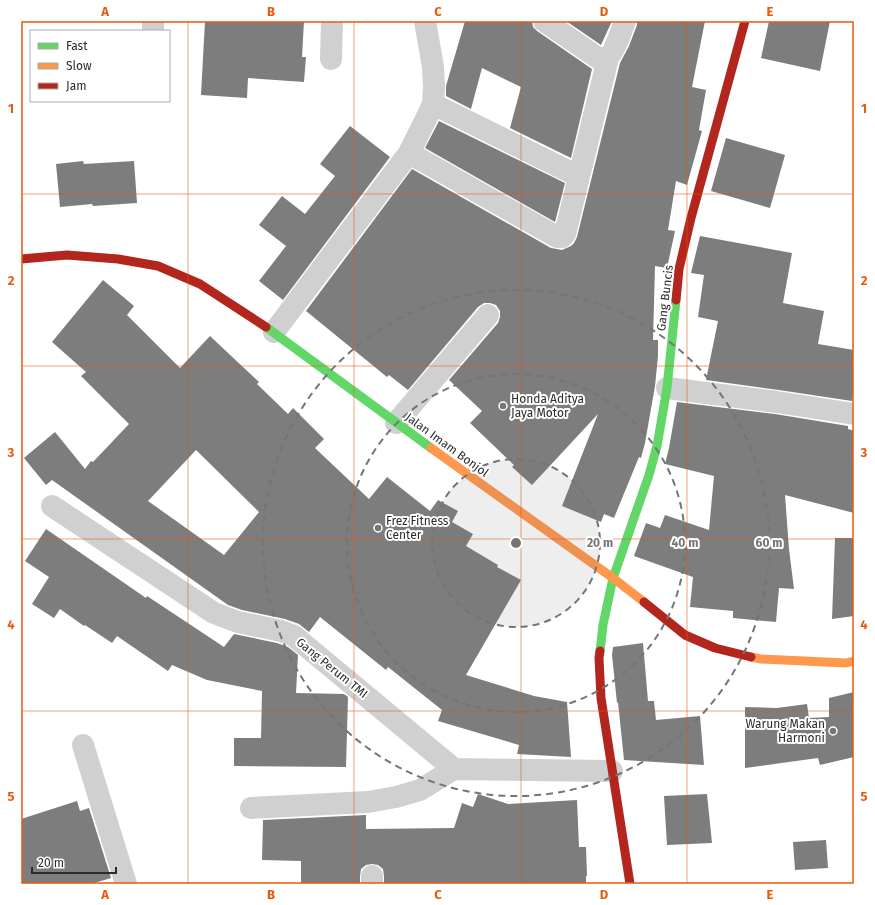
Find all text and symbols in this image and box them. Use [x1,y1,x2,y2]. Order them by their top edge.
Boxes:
text: A [100,4,109,19]
text: B [267,4,275,19]
text: C [434,4,442,19]
text: D [600,4,609,19]
text: E [767,4,774,19]
legend [30,30,170,102]
text: Fast [66,39,88,53]
text: Slow [66,59,92,73]
text: Jam [66,79,86,93]
text: 1 [8,101,14,116]
text: 1 [861,101,867,116]
street label: Gang Buncis [654,264,676,332]
text: 2 [8,273,15,288]
text: 2 [861,273,868,288]
place label: Honda Aditya Jaya Motor [511,392,584,420]
marker: Honda Aditya Jaya Motor [498,401,508,411]
street label: Jalan Imam Bonjol [403,410,492,480]
text: 3 [7,445,15,460]
text: 3 [860,445,868,460]
place label: Frez Fitness Center [386,514,449,542]
marker: Frez Fitness Center [373,523,383,533]
centre of rings [509,536,523,550]
text: 20 m [587,536,613,550]
text: 40 m [672,536,698,550]
text: 60 m [756,536,782,550]
text: 4 [7,617,15,632]
text: 4 [860,617,868,632]
street label: Gang Perum TMI [294,635,370,701]
place label: Warung Makan Harmoni [745,717,825,745]
marker: Warung Makan Harmoni [828,726,838,736]
text: 5 [8,789,15,804]
text: 5 [861,789,868,804]
scale bar [32,849,116,875]
text: 20 m [38,856,64,870]
text: A [100,887,109,902]
text: B [267,887,275,902]
text: C [434,887,442,902]
text: D [600,887,609,902]
text: E [767,887,774,902]

